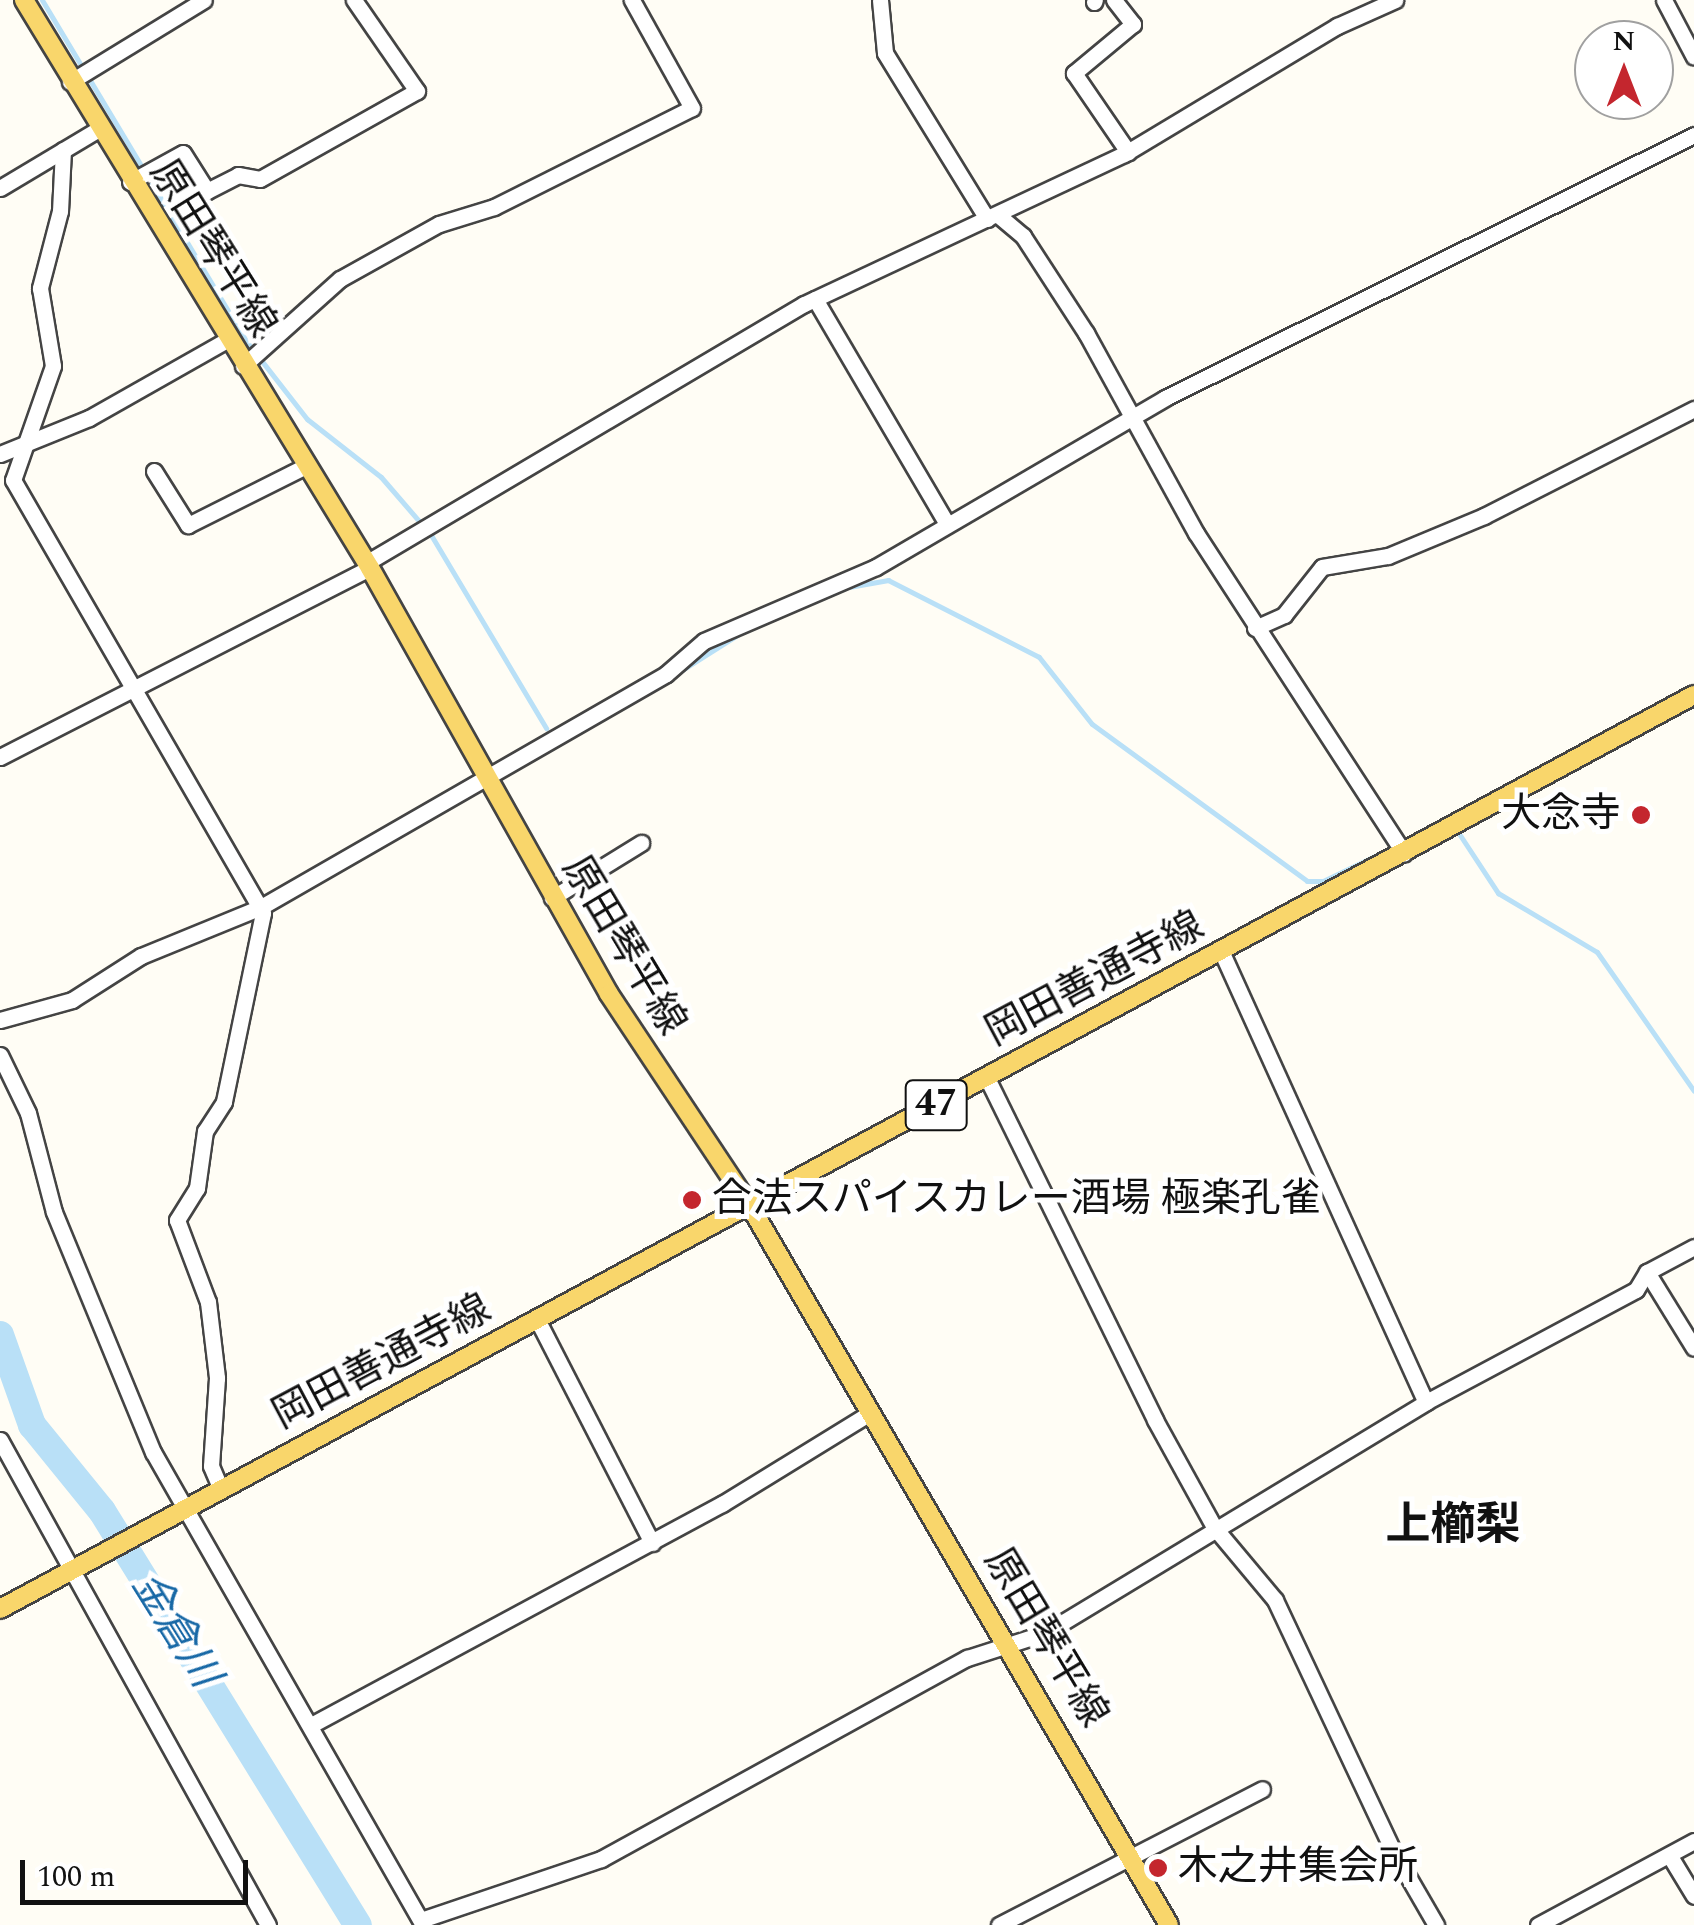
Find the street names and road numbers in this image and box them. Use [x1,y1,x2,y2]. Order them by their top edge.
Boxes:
street label: 原田琴平線 [139,151,285,347]
street label: 原田琴平線 [551,848,695,1044]
street label: 岡田善通寺線 [978,902,1212,1058]
road number: 47 [904,1072,968,1138]
street label: 岡田善通寺線 [265,1285,499,1441]
street label: 原田琴平線 [973,1540,1117,1736]

